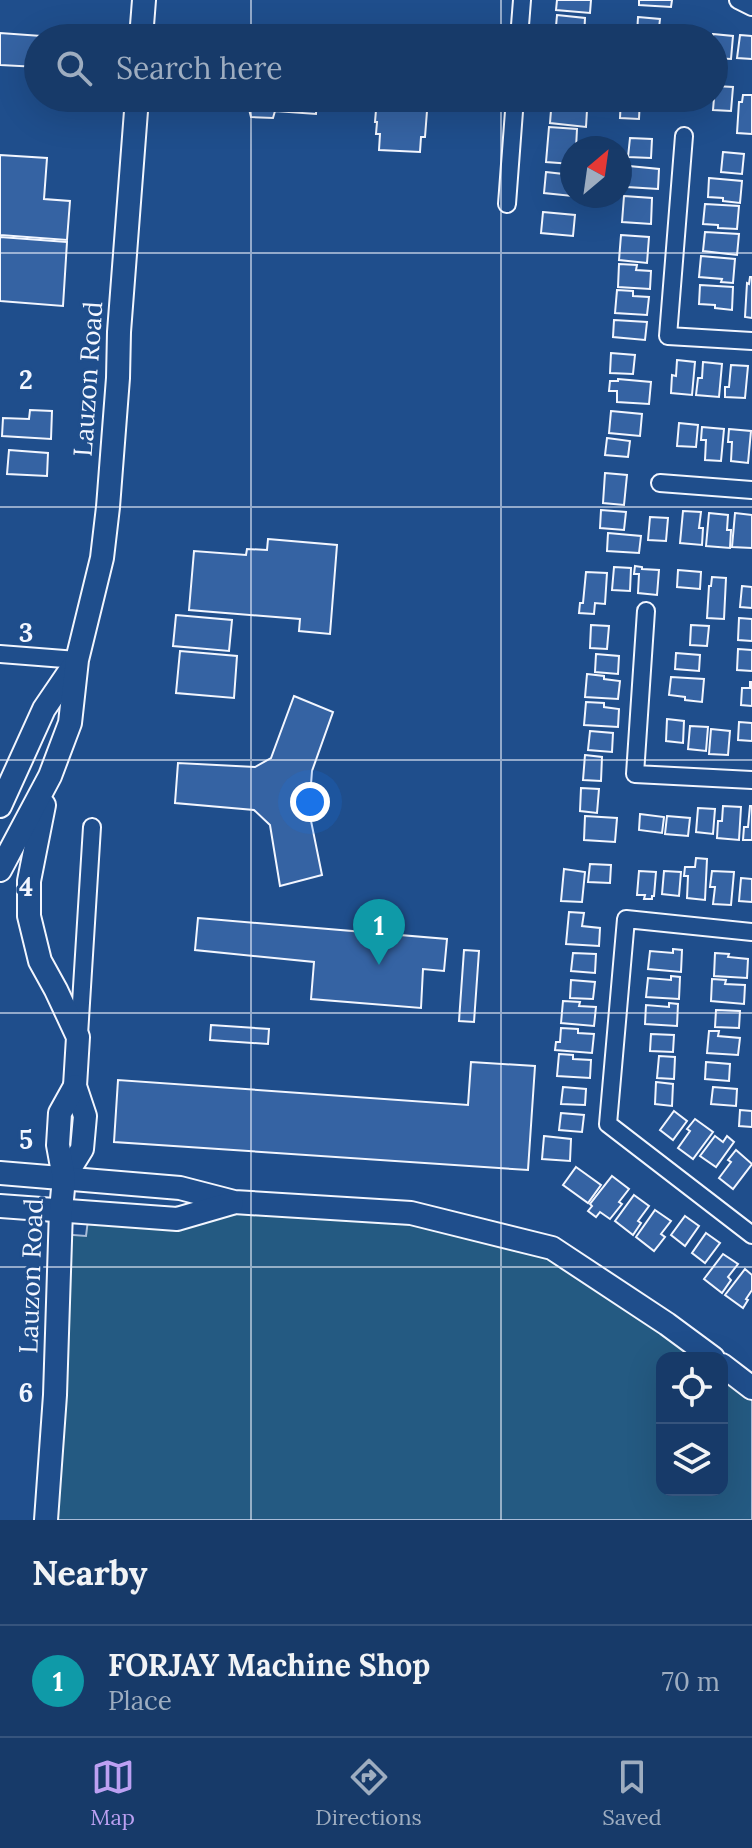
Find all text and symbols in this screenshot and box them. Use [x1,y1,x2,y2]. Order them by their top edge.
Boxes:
search box [24,24,728,112]
icon: search [52,46,96,90]
text: Search here [116,49,283,87]
north arrow [560,136,632,208]
street label: Lauzon Road [66,300,109,458]
text: 2 [19,363,33,396]
text: 3 [19,616,33,649]
your location [290,782,330,822]
text: 4 [19,870,33,903]
pin: 1 [353,899,405,965]
text: 5 [19,1123,33,1156]
street label: Lauzon Road [11,1198,50,1354]
map controls [656,1352,728,1496]
button: locate [656,1352,728,1424]
text: 6 [19,1376,33,1409]
button: layers [656,1424,728,1496]
text: Nearby [32,1551,148,1594]
text: FORJAY Machine Shop [108,1646,430,1684]
text: 1 [53,1665,63,1698]
text: 70 m [662,1665,720,1698]
text: Place [108,1684,172,1717]
tab: Map [90,1755,135,1831]
tab: Directions [315,1755,422,1831]
tab: Saved [602,1755,662,1831]

